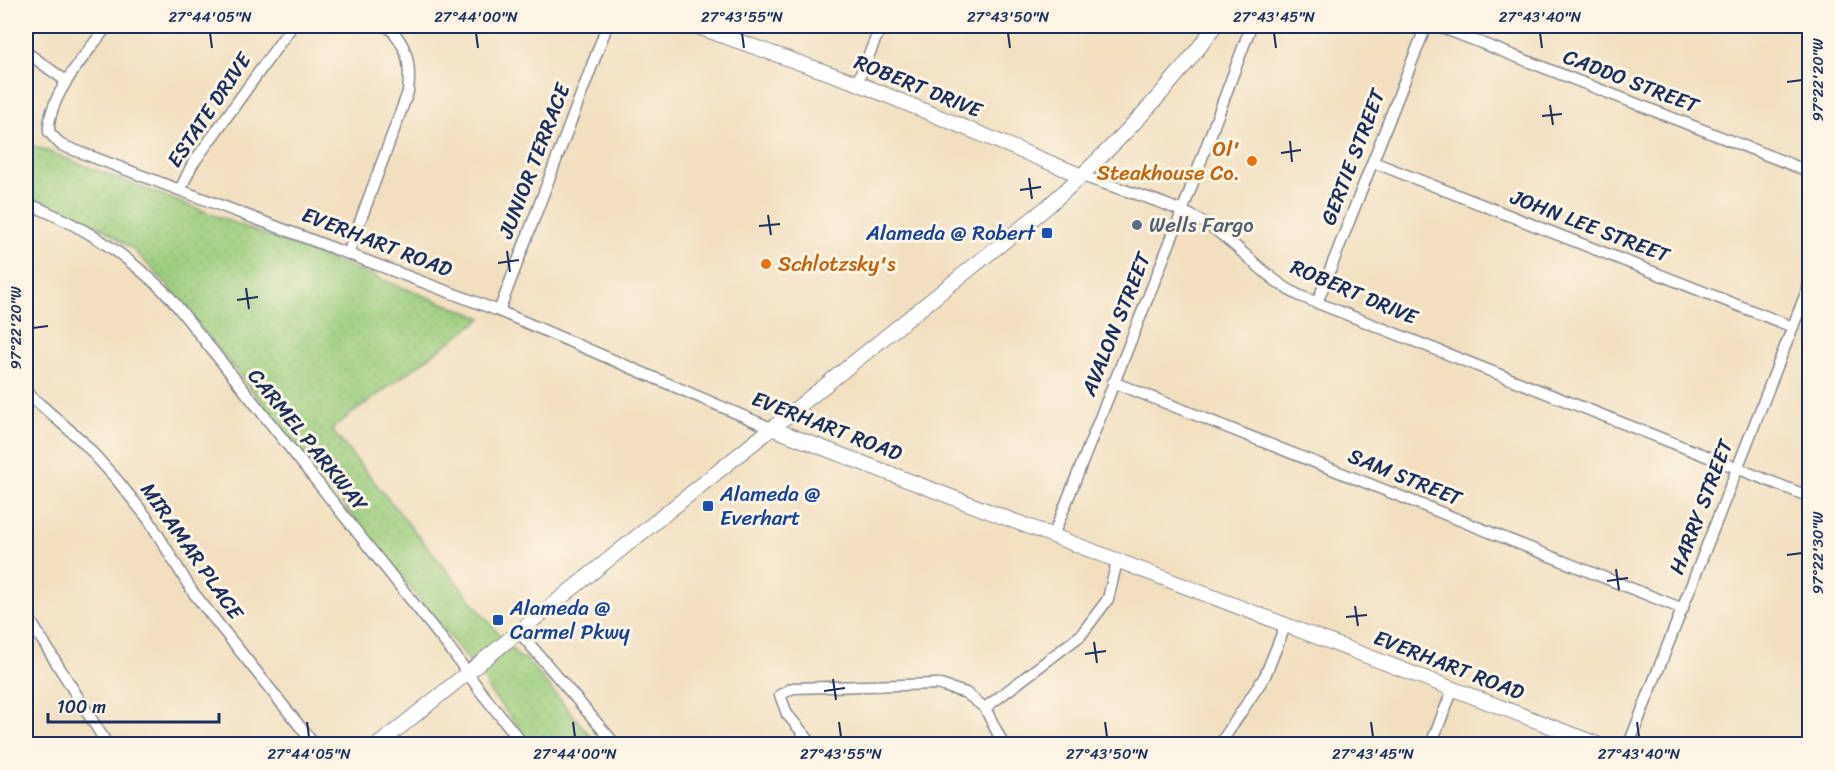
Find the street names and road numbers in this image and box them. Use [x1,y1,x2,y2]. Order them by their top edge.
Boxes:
street label: CADDO STREET [1557,38,1706,125]
street label: ESTATE DRIVE [156,43,263,176]
street label: ROBERT DRIVE [848,43,989,129]
street label: JUNIOR TERRACE [487,77,582,245]
street label: GERTIE STREET [1310,82,1397,231]
street label: JOHN LEE STREET [1504,178,1677,274]
street label: EVERHART ROAD [296,196,458,288]
street label: AVALON STREET [1070,245,1163,403]
street label: ROBERT DRIVE [1284,248,1425,336]
street label: CARMEL PARKWAY [238,359,379,521]
street label: EVERHART ROAD [746,380,908,472]
street label: HARRY STREET [1658,432,1745,580]
street label: SAM STREET [1342,437,1469,518]
street label: MIRAMAR PLACE [130,474,255,629]
street label: EVERHART ROAD [1368,619,1530,711]

